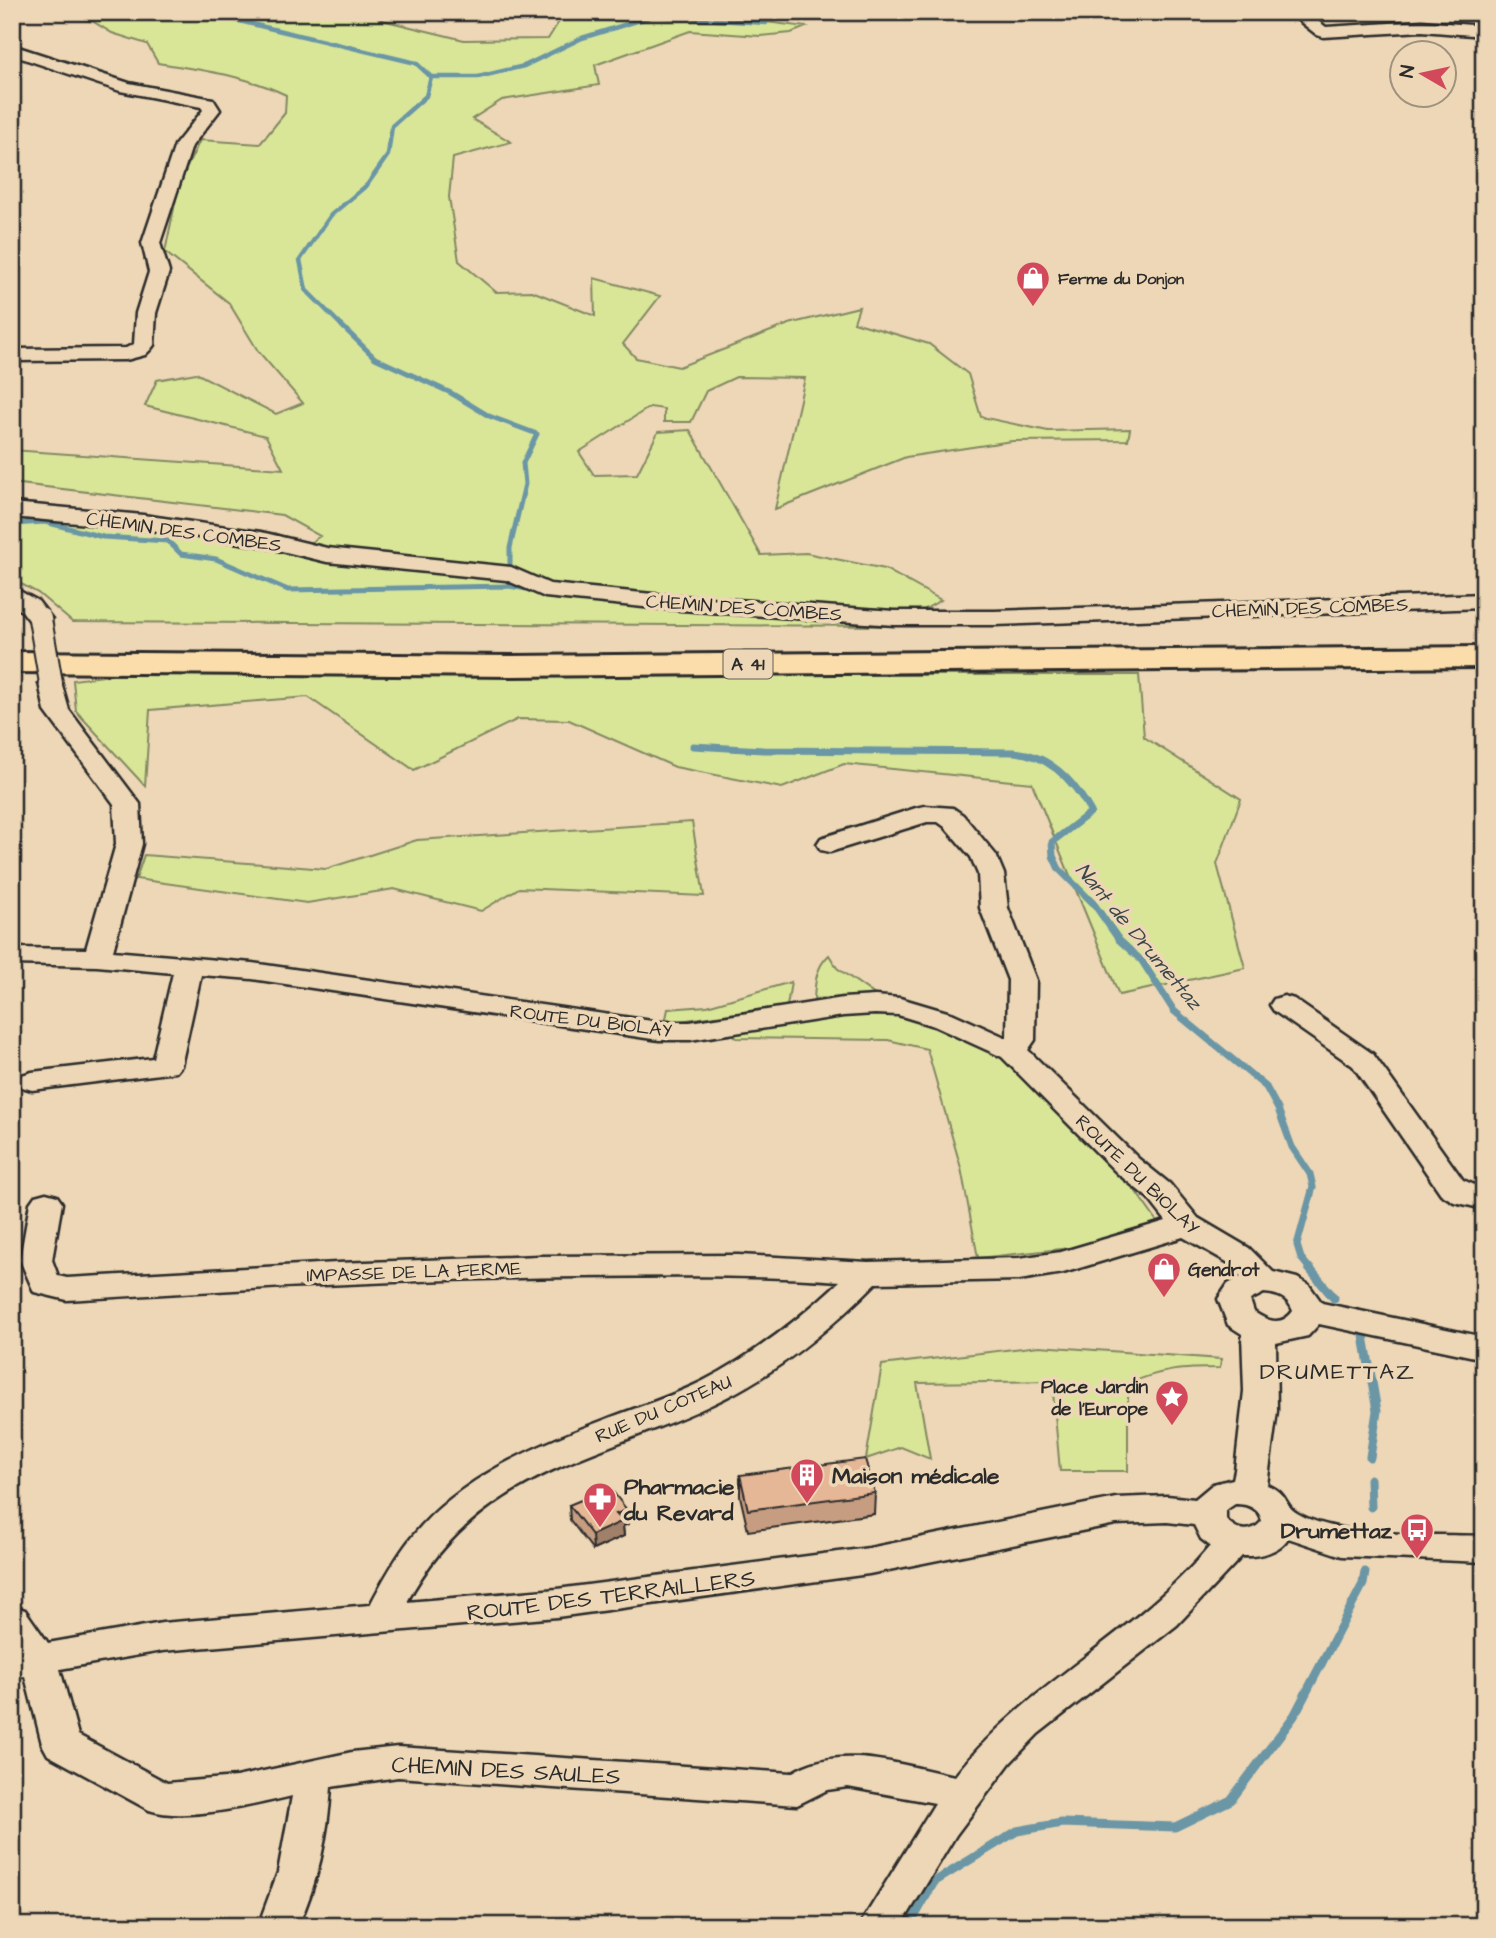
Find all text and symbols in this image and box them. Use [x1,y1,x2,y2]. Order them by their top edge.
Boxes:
north arrow [1388,38,1458,108]
text: N [1393,63,1422,80]
shop icon: Ferme du Donjon [1014,259,1052,308]
place label: Ferme du Donjon [1058,268,1184,290]
street label: CHEMIN DES COMBES [85,505,283,560]
street label: CHEMIN DES COMBES [645,588,843,629]
street label: CHEMIN DES COMBES [1211,592,1409,625]
road number: A 41 [724,650,772,678]
water label: Nant de Drumettaz [1069,857,1210,1017]
street label: ROUTE DU BIOLAY [508,998,673,1045]
street label: ROUTE DU BIOLAY [1069,1109,1205,1241]
shop icon: Gendrot [1145,1250,1183,1299]
street label: IMPASSE DE LA FERME [306,1255,522,1290]
place label: Gendrot [1188,1257,1260,1284]
district label: DRUMETTAZ [1260,1356,1416,1388]
street label: RUE DU COTEAU [591,1368,736,1450]
place label: Place Jardin de l'Europe [1041,1374,1149,1423]
place icon: Place Jardin de l'Europe [1153,1378,1191,1427]
building icon: Maison médicale [788,1456,826,1505]
place label: Maison médicale [832,1460,1000,1492]
place label: Pharmacie du Revard [623,1471,735,1529]
pharmacy icon: Pharmacie du Revard [581,1480,619,1529]
bus stop icon: Drumettaz [1398,1511,1436,1560]
place label: Drumettaz [1281,1515,1393,1547]
street label: ROUTE DES TERRAILLERS [465,1562,757,1630]
street label: CHEMIN DES SAULES [391,1749,621,1793]

